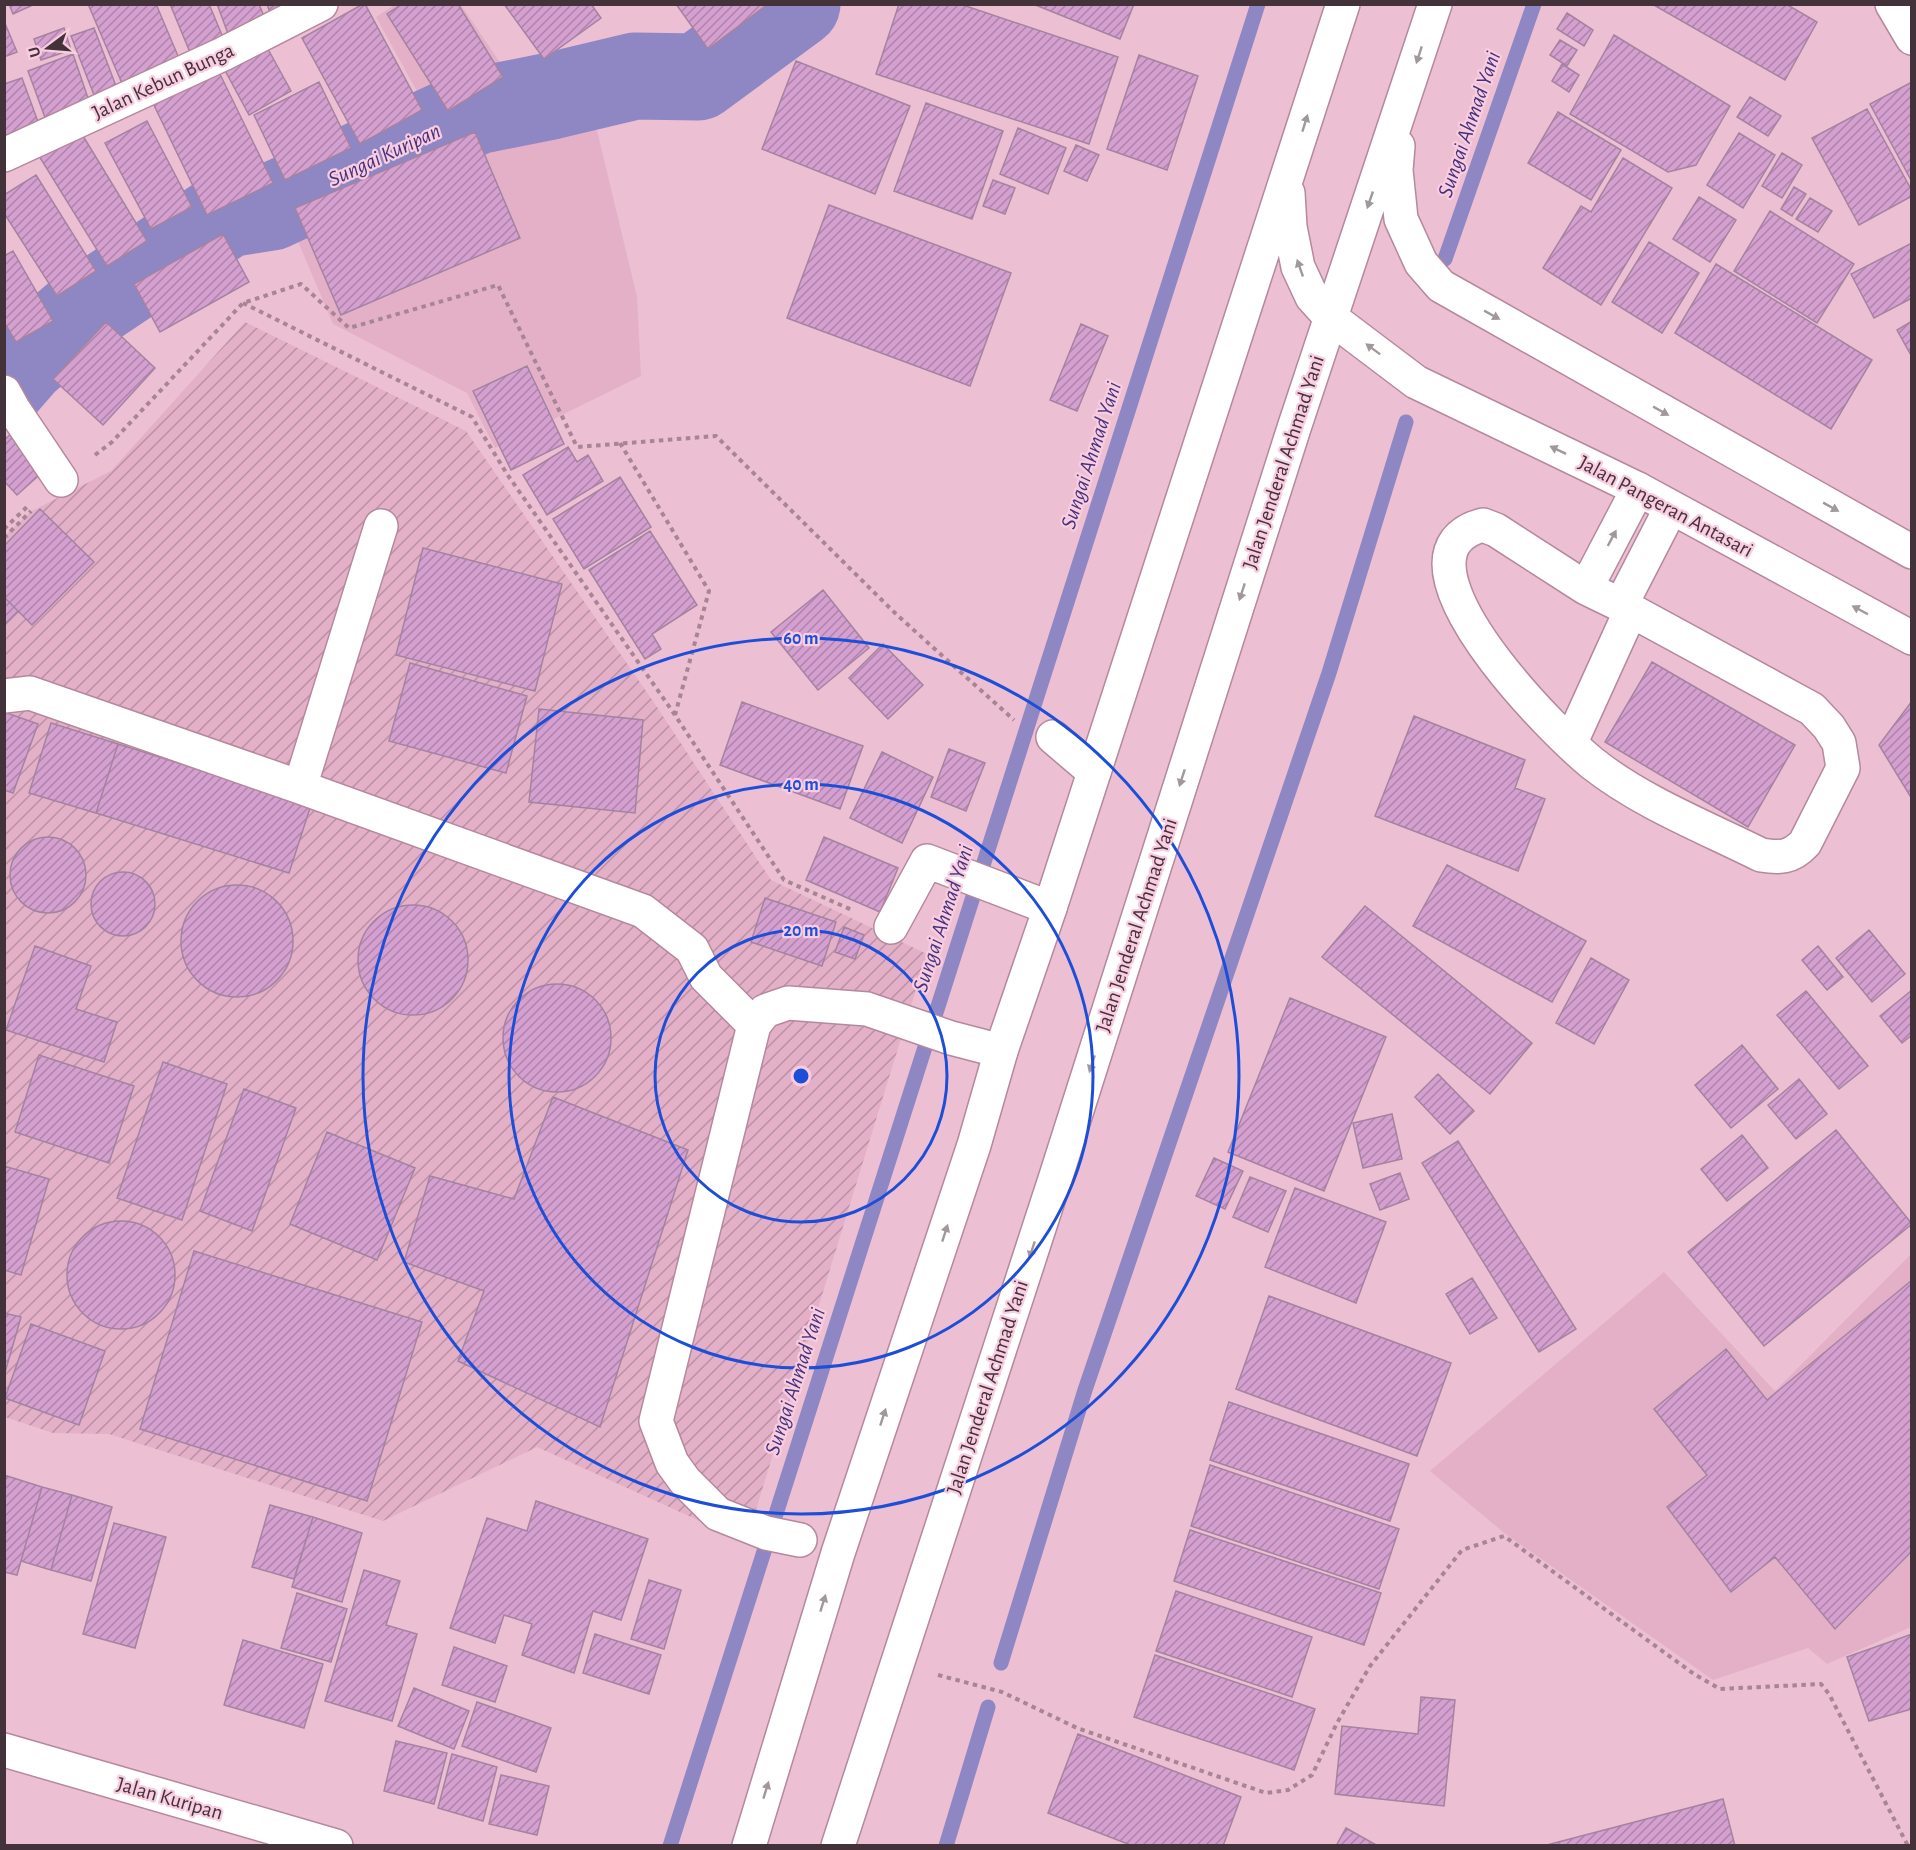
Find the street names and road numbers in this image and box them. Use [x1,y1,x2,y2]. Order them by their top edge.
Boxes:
street label: Jalan Kebun Bunga [89,39,237,123]
street label: Jalan Jenderal Achmad Yani [1239,353,1328,572]
street label: Jalan Pangeran Antasari [1575,452,1756,561]
street label: Jalan Jenderal Achmad Yani [1092,816,1181,1035]
street label: Jalan Jenderal Achmad Yani [943,1278,1032,1497]
street label: Jalan Kuripan [114,1773,225,1824]

